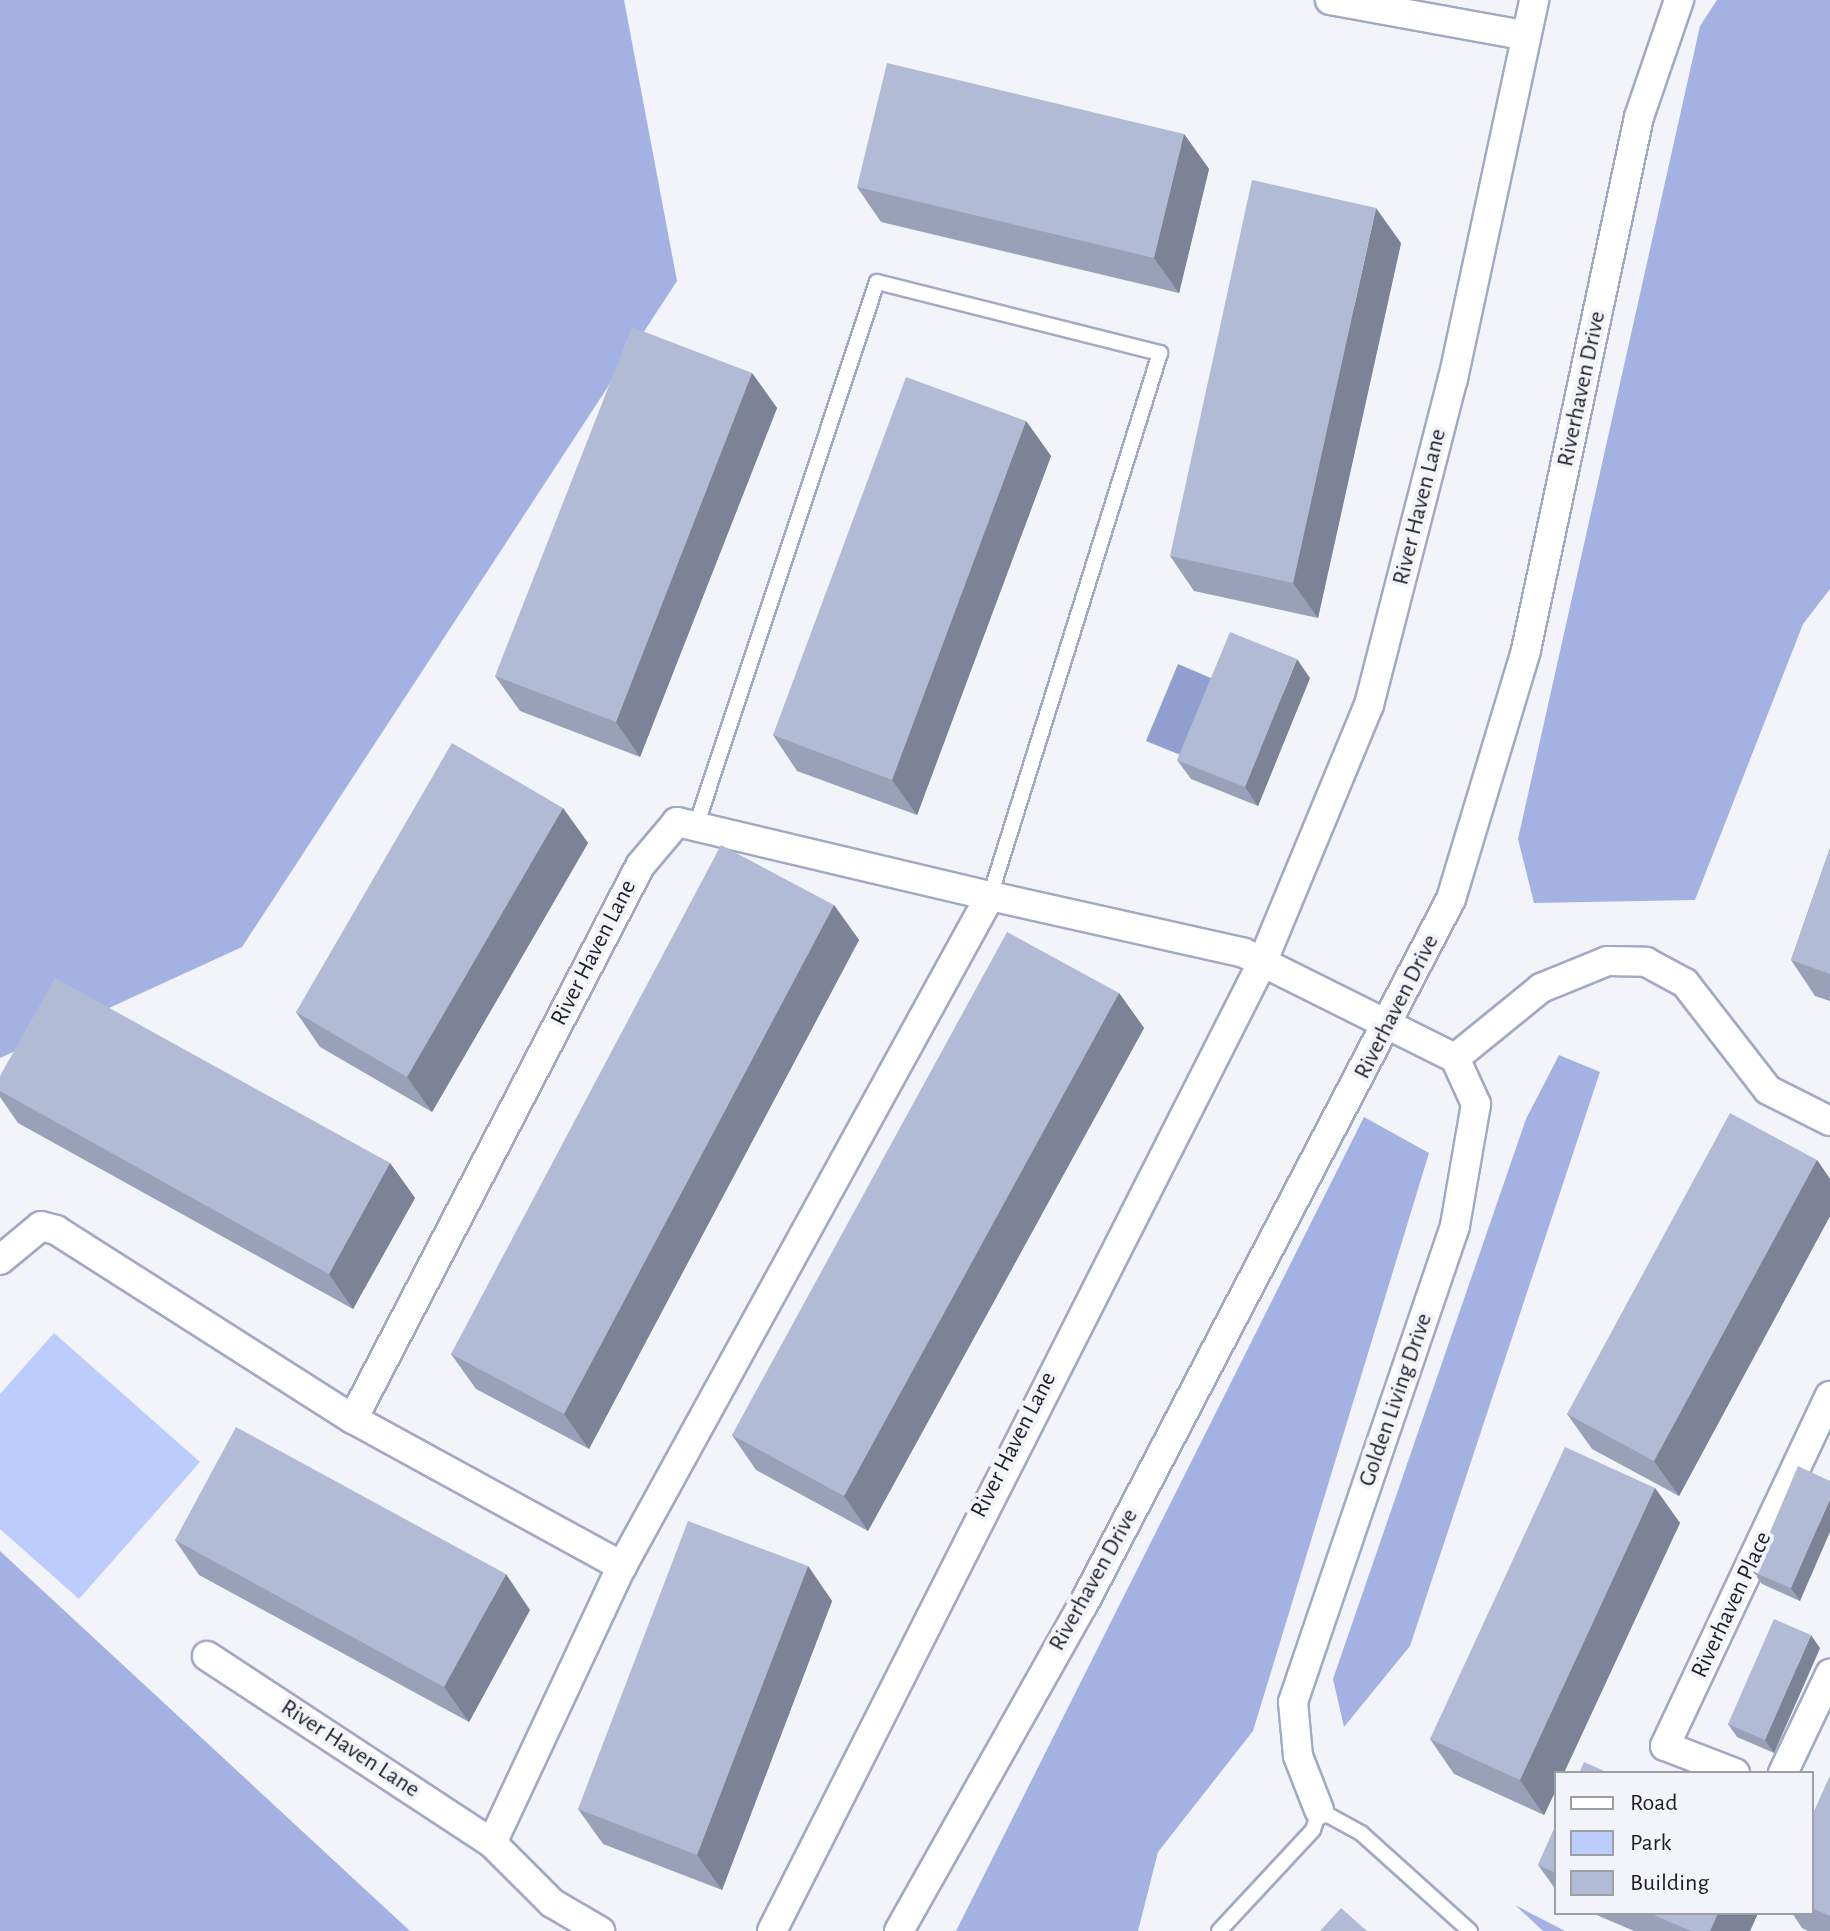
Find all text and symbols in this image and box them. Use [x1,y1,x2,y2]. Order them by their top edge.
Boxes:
street label: Riverhaven Drive [1551,309,1613,469]
street label: River Haven Lane [1387,426,1453,588]
street label: River Haven Lane [545,875,643,1031]
street label: Riverhaven Drive [1348,930,1446,1084]
street label: Golden Living Drive [1353,1310,1439,1490]
street label: River Haven Lane [965,1367,1063,1523]
street label: Riverhaven Drive [1043,1504,1145,1656]
street label: Riverhaven Place [1686,1527,1778,1683]
street label: River Haven Lane [275,1693,425,1805]
legend [1554,1771,1814,1915]
text: Road [1630,1791,1678,1815]
text: Park [1630,1831,1671,1855]
text: Building [1630,1871,1709,1895]

